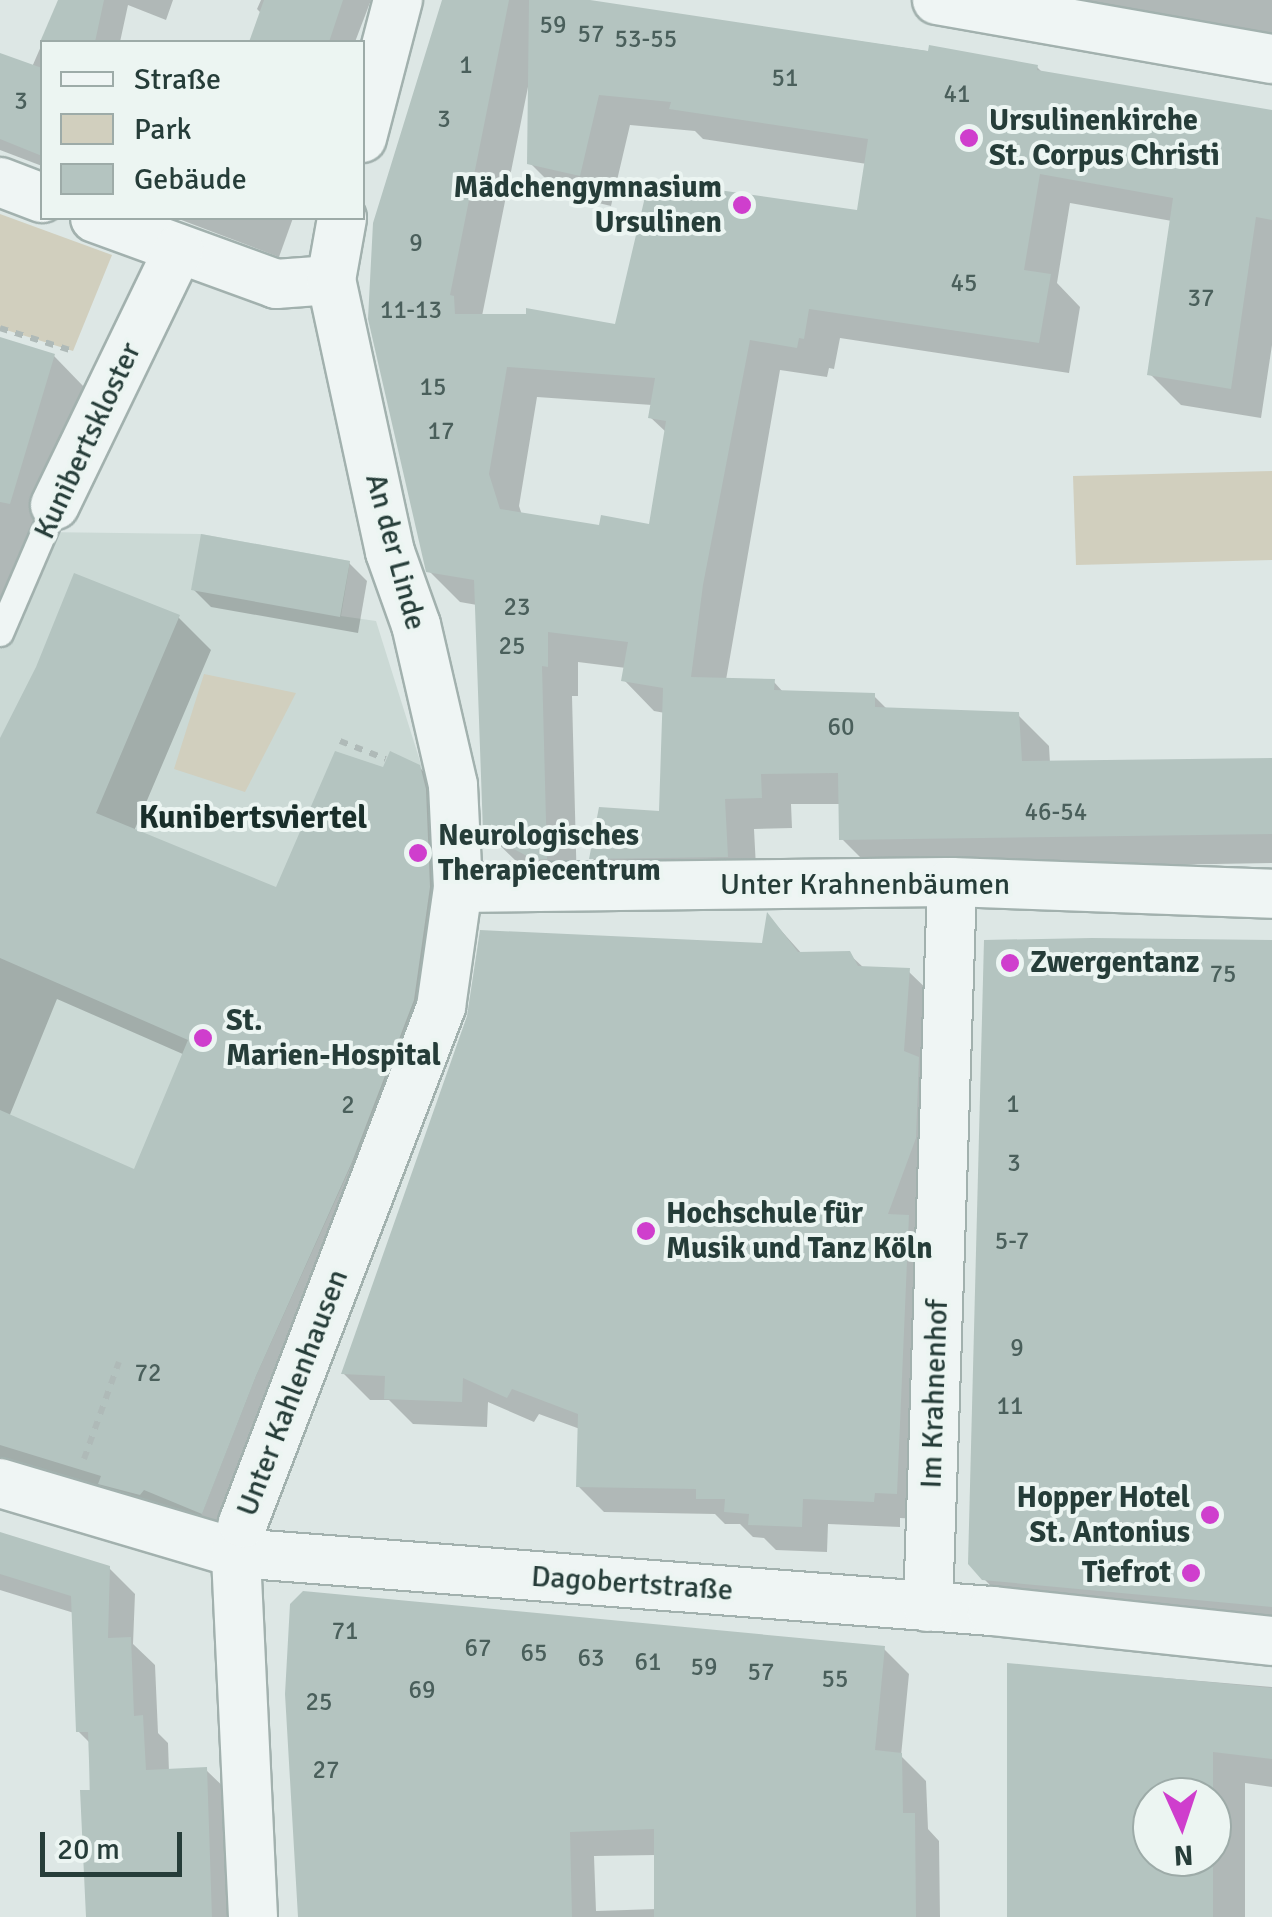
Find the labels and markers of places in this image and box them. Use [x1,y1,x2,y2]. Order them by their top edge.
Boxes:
place label: Ursulinenkirche St. Corpus Christi [989,103,1220,174]
marker: Ursulinenkirche St. Corpus Christi [958,127,980,149]
place label: Mädchengymnasium Ursulinen [454,170,722,240]
marker: Mädchengymnasium Ursulinen [731,194,753,216]
place label: Neurologisches Therapiecentrum [438,818,661,888]
marker: Neurologisches Therapiecentrum [407,842,429,864]
place label: Zwergentanz [1030,945,1200,981]
marker: Zwergentanz [999,952,1021,974]
place label: St. Marien-Hospital [226,1003,441,1074]
marker: St. Marien-Hospital [190,1025,216,1051]
place label: Hochschule für Musik und Tanz Köln [666,1196,933,1266]
marker: Hochschule für Musik und Tanz Köln [635,1220,657,1242]
place label: Hopper Hotel St. Antonius [1017,1480,1190,1550]
marker: Hopper Hotel St. Antonius [1199,1504,1221,1526]
place label: Tiefrot [1082,1555,1171,1591]
marker: Tiefrot [1180,1562,1202,1584]

